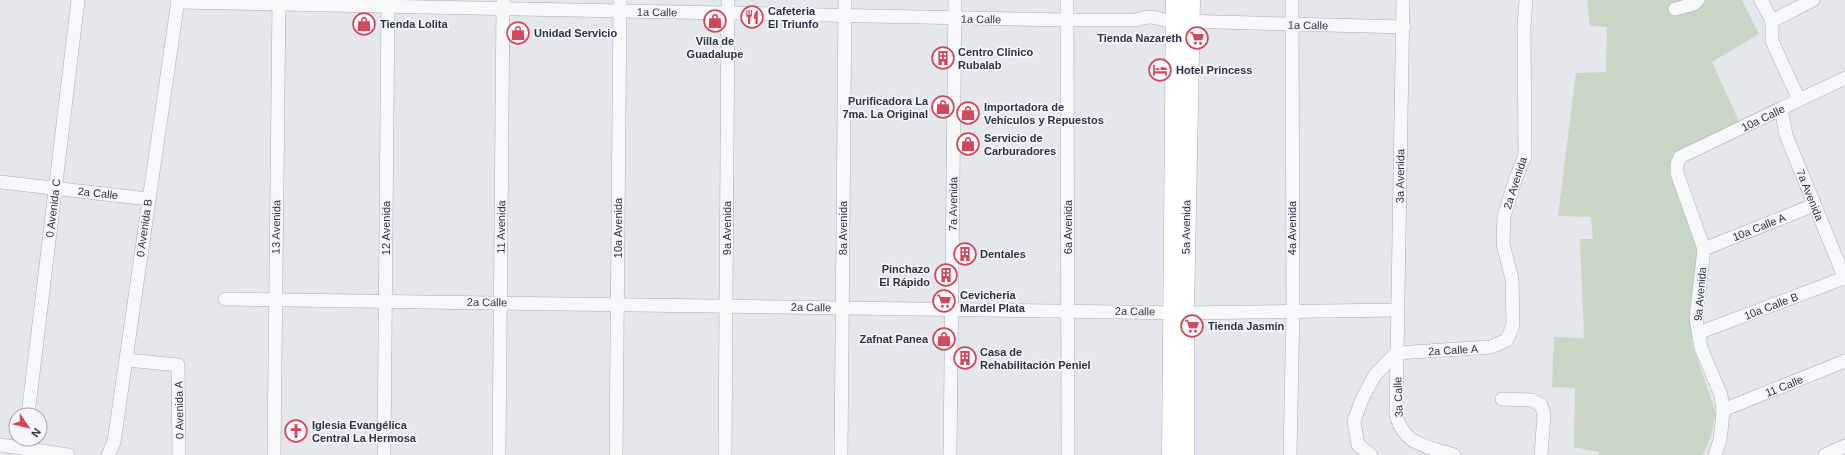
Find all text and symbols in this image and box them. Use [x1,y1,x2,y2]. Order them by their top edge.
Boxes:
restaurant icon: Cafeteria El Triunfo [739,4,765,30]
place label: Cafeteria El Triunfo [768,5,819,30]
street label: 1a Calle [637,6,677,18]
shop icon: Villa de Guadalupe [702,8,728,34]
shop icon: Tienda Lolita [351,11,377,37]
street label: 1a Calle [961,13,1001,25]
place label: Tienda Lolita [380,18,449,30]
street label: 1a Calle [1288,19,1328,31]
shop icon: Unidad Servicio [505,20,531,46]
supermarket icon: Tienda Nazareth [1184,25,1210,51]
place label: Unidad Servicio [534,27,617,39]
place label: Tienda Nazareth [1097,32,1182,44]
place label: Villa de Guadalupe [687,35,743,60]
building icon: Centro Clinico Rubalab [930,45,956,71]
place label: Centro Clinico Rubalab [958,46,1033,71]
hotel icon: Hotel Princess [1147,57,1173,83]
place label: Hotel Princess [1176,64,1252,76]
shop icon: Purificadora La 7ma. La Original [930,94,956,120]
place label: Purificadora La 7ma. La Original [842,95,929,120]
shop icon: Importadora de Vehículos y Repuestos [955,100,981,126]
place label: Importadora de Vehículos y Repuestos [984,101,1104,126]
street label: 10a Calle [1739,102,1787,134]
shop icon: Servicio de Carburadores [955,131,981,157]
place label: Servicio de Carburadores [984,132,1056,157]
street label: 3a Avenida [1394,148,1406,203]
street label: 2a Avenida [1501,155,1529,211]
street label: 7a Avenida [1794,168,1826,223]
street label: 7a Avenida [947,176,959,231]
street label: 0 Avenida C [43,178,63,238]
street label: 2a Calle [77,185,119,201]
street label: 10a Avenida [612,197,624,258]
street label: 0 Avenida B [134,198,154,258]
street label: 13 Avenida [270,199,282,254]
street label: 11 Avenida [495,199,507,254]
street label: 6a Avenida [1062,199,1074,254]
street label: 5a Avenida [1180,199,1192,254]
street label: 12 Avenida [380,200,392,255]
street label: 9a Avenida [721,200,733,255]
street label: 8a Avenida [837,200,849,255]
street label: 4a Avenida [1286,200,1298,255]
street label: 10a Calle A [1731,211,1788,243]
building icon: Dentales [952,241,978,267]
place label: Dentales [980,248,1026,260]
building icon: Pinchazo El Rápido [933,262,959,288]
place label: Pinchazo El Rápido [879,263,930,288]
street label: 9a Avenida [1692,266,1708,322]
supermarket icon: Cevicheria Mardel Plata [931,288,957,314]
place label: Cevicheria Mardel Plata [960,289,1026,314]
street label: 10a Calle B [1742,290,1800,322]
street label: 2a Calle [467,296,507,308]
street label: 2a Calle [791,301,831,313]
street label: 2a Calle [1115,305,1155,317]
supermarket icon: Tienda Jasmín [1179,313,1205,339]
place label: Tienda Jasmín [1208,320,1284,332]
shop icon: Zafnat Panea [931,326,957,352]
place label: Zafnat Panea [860,333,929,345]
street label: 2a Calle A [1428,343,1479,357]
building icon: Casa de Rehabilitación Peniel [952,345,978,371]
place label: Casa de Rehabilitación Peniel [980,346,1091,371]
street label: 11 Calle [1763,373,1805,399]
street label: 3a Calle [1391,377,1405,417]
street label: 0 Avenida A [172,380,186,439]
north arrow [8,407,48,447]
church icon: Iglesia Evangélica Central La Hermosa [283,418,309,444]
place label: Iglesia Evangélica Central La Hermosa [312,419,417,444]
text: N [29,426,43,439]

